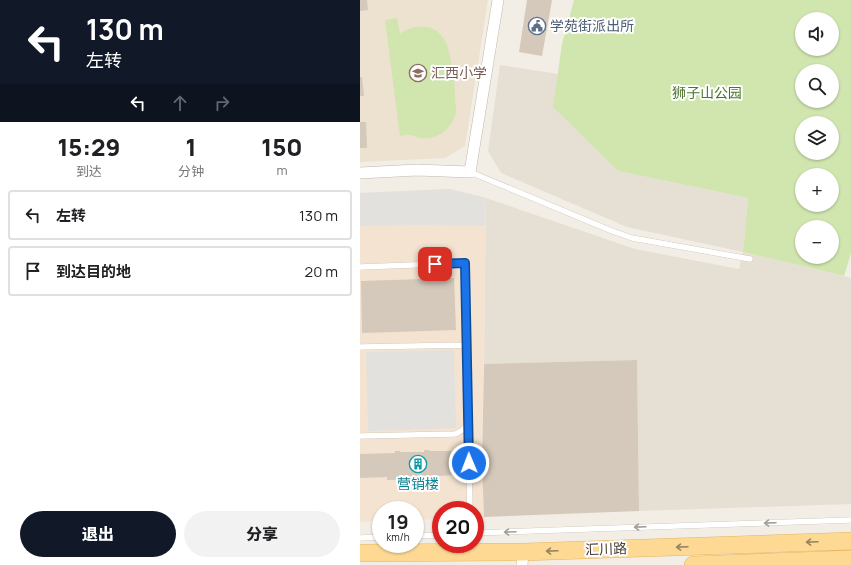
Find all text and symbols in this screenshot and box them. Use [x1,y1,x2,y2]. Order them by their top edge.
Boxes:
text: 130 m [86,10,164,48]
map controls [795,12,839,264]
button: sound [795,12,839,56]
icon: left [20,16,72,68]
public building icon: 学苑街派出所 [527,16,547,36]
place label: 学苑街派出所 [550,16,634,35]
text: 左转 [86,48,122,72]
school or university icon: 汇西小学 [408,63,428,83]
place label: 汇西小学 [431,63,487,82]
button: search [795,64,839,108]
park label: 狮子山公园 [672,83,742,102]
icon: left [127,92,149,114]
icon: ahead [169,92,191,114]
icon: right [211,92,233,114]
button: layers [795,116,839,160]
text: 15:29 [57,130,120,163]
text: 1 [185,130,196,163]
text: 150 [261,130,303,163]
text: m [276,161,287,179]
text: 到达 [76,162,102,180]
text: 分钟 [178,162,204,180]
button: + [795,168,839,212]
icon: left [22,204,44,226]
text: 左转 [56,205,86,226]
text: 130 m [299,205,338,226]
button: − [795,220,839,264]
pin [418,247,452,281]
icon: arrive [424,253,446,275]
icon: arrive [22,260,44,282]
text: 到达目的地 [56,261,131,282]
text: 20 m [305,261,338,282]
position arrow [448,442,490,484]
building icon: 营销楼 [408,454,428,474]
place label: 营销楼 [397,474,439,493]
speed limit sign: 20 [432,501,484,553]
text: 19 [387,508,409,535]
button: 退出 [20,511,176,557]
button: 分享 [184,511,340,557]
one-way arrow [764,519,777,526]
one-way arrow [634,524,647,531]
one-way arrow [504,528,517,536]
text: km/h [386,530,410,544]
street label: 汇川路 [585,538,627,559]
one-way arrow [806,539,819,546]
one-way arrow [676,543,689,551]
one-way arrow [546,547,559,555]

